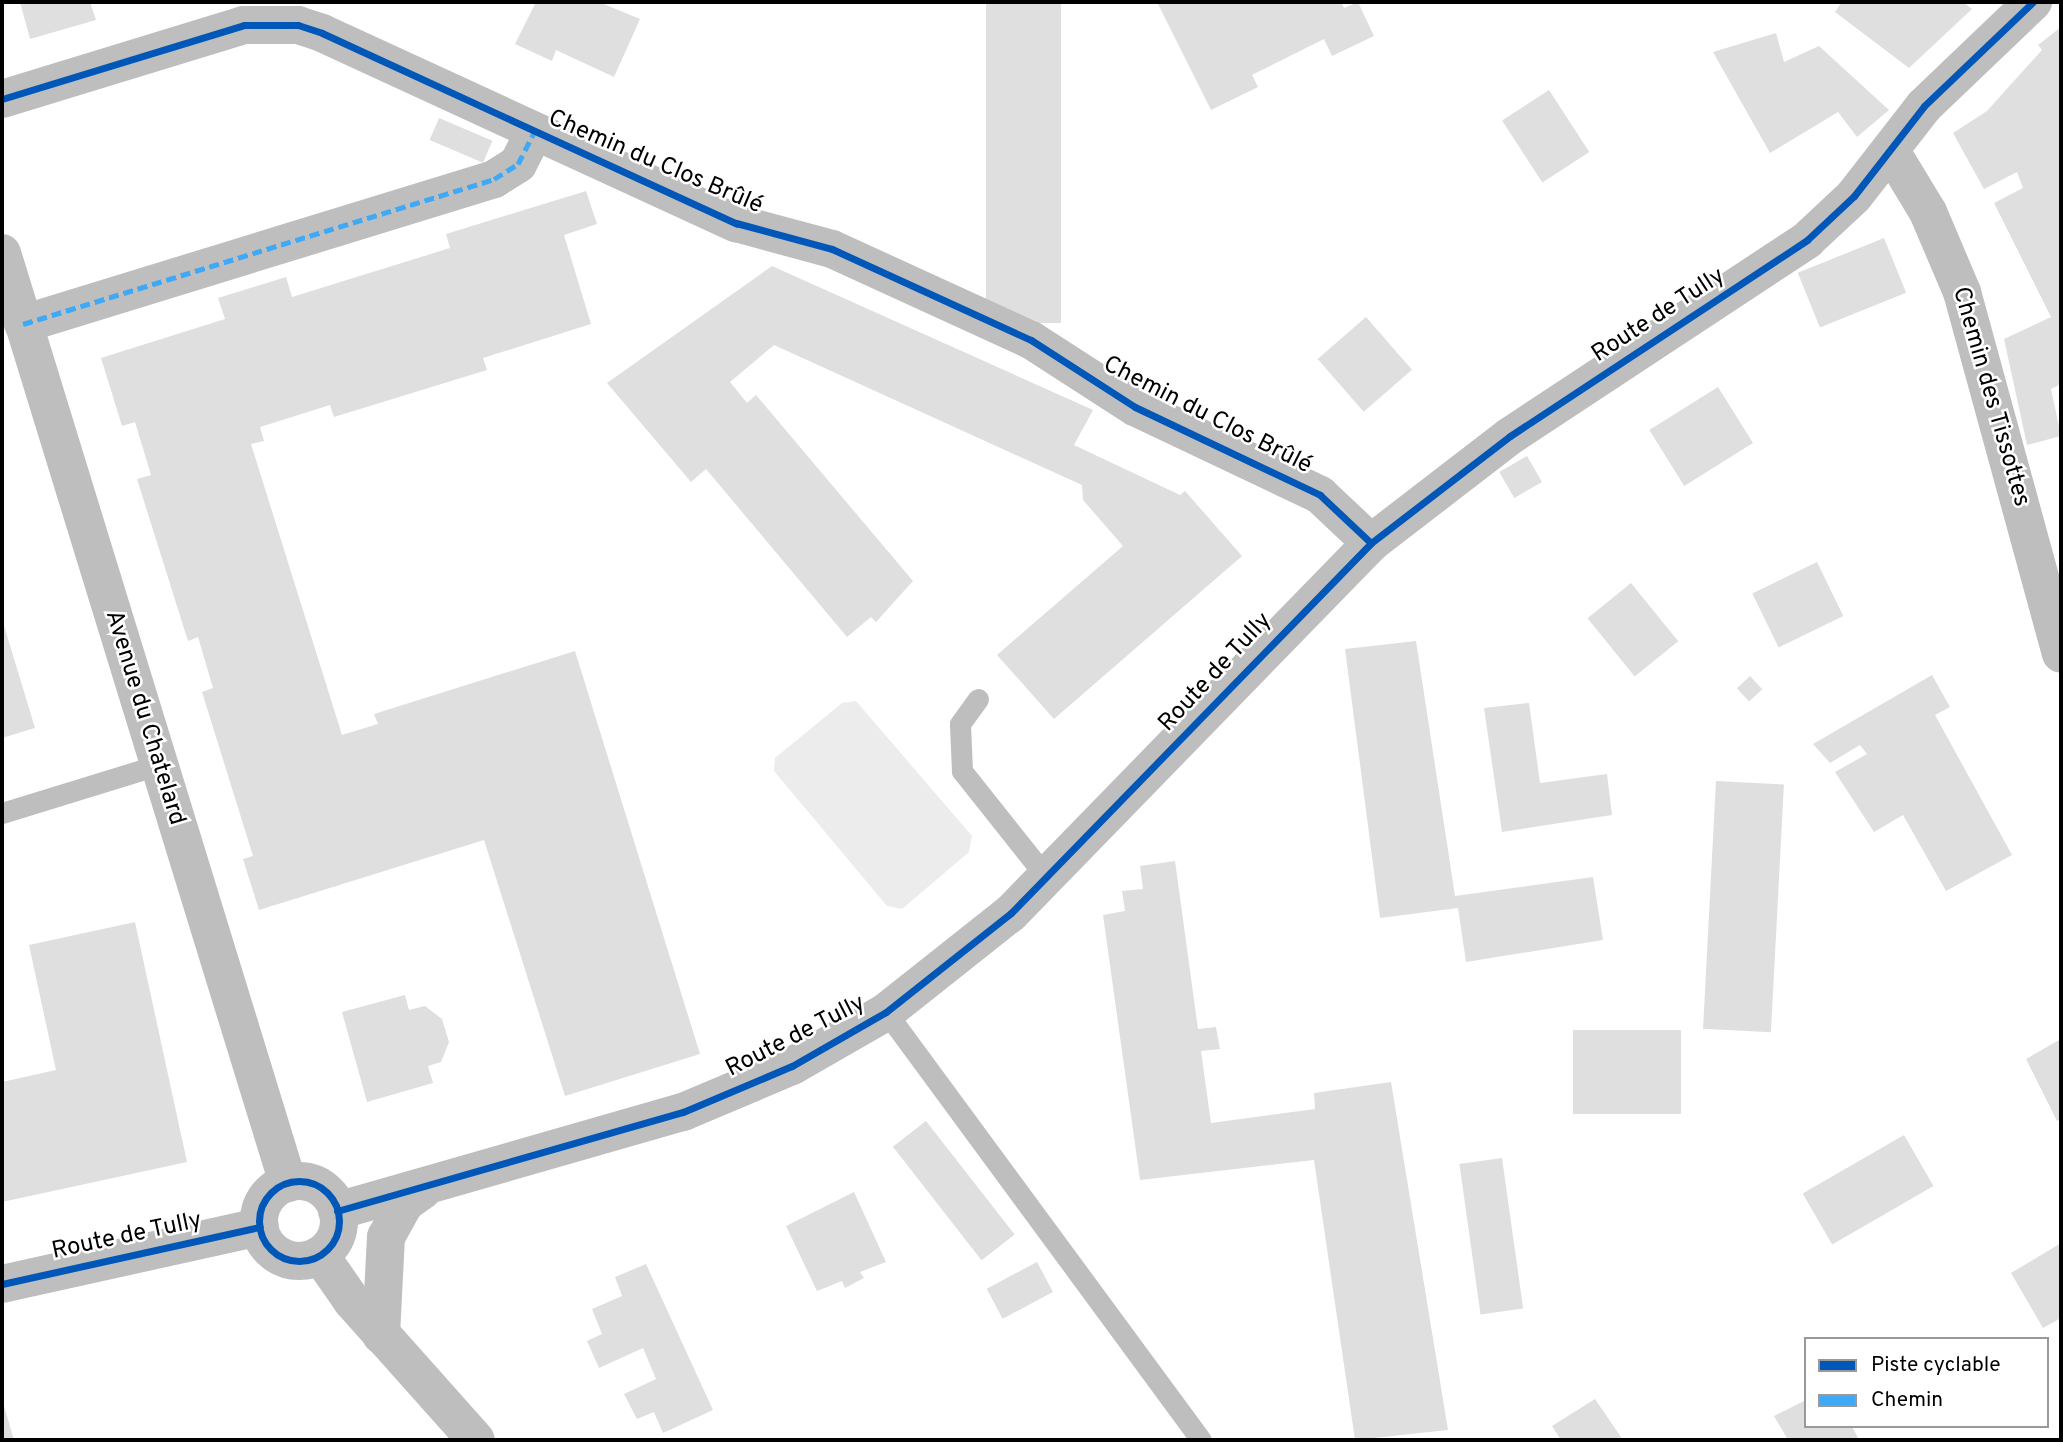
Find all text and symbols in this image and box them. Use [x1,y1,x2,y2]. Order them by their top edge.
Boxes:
street label: Chemin du Clos Brûlé [543,105,767,221]
street label: Route de Tully [1587,262,1731,370]
street label: Chemin des Tissottes [1945,283,2035,511]
street label: Chemin du Clos Brûlé [1098,351,1316,481]
street label: Avenue du Chatelard [98,607,190,829]
street label: Route de Tully [1153,607,1279,739]
street label: Route de Tully [721,989,871,1085]
street label: Route de Tully [49,1207,205,1267]
legend [1804,1337,2049,1428]
text: Piste cyclable [1871,1352,2001,1379]
text: Chemin [1871,1387,1943,1414]

